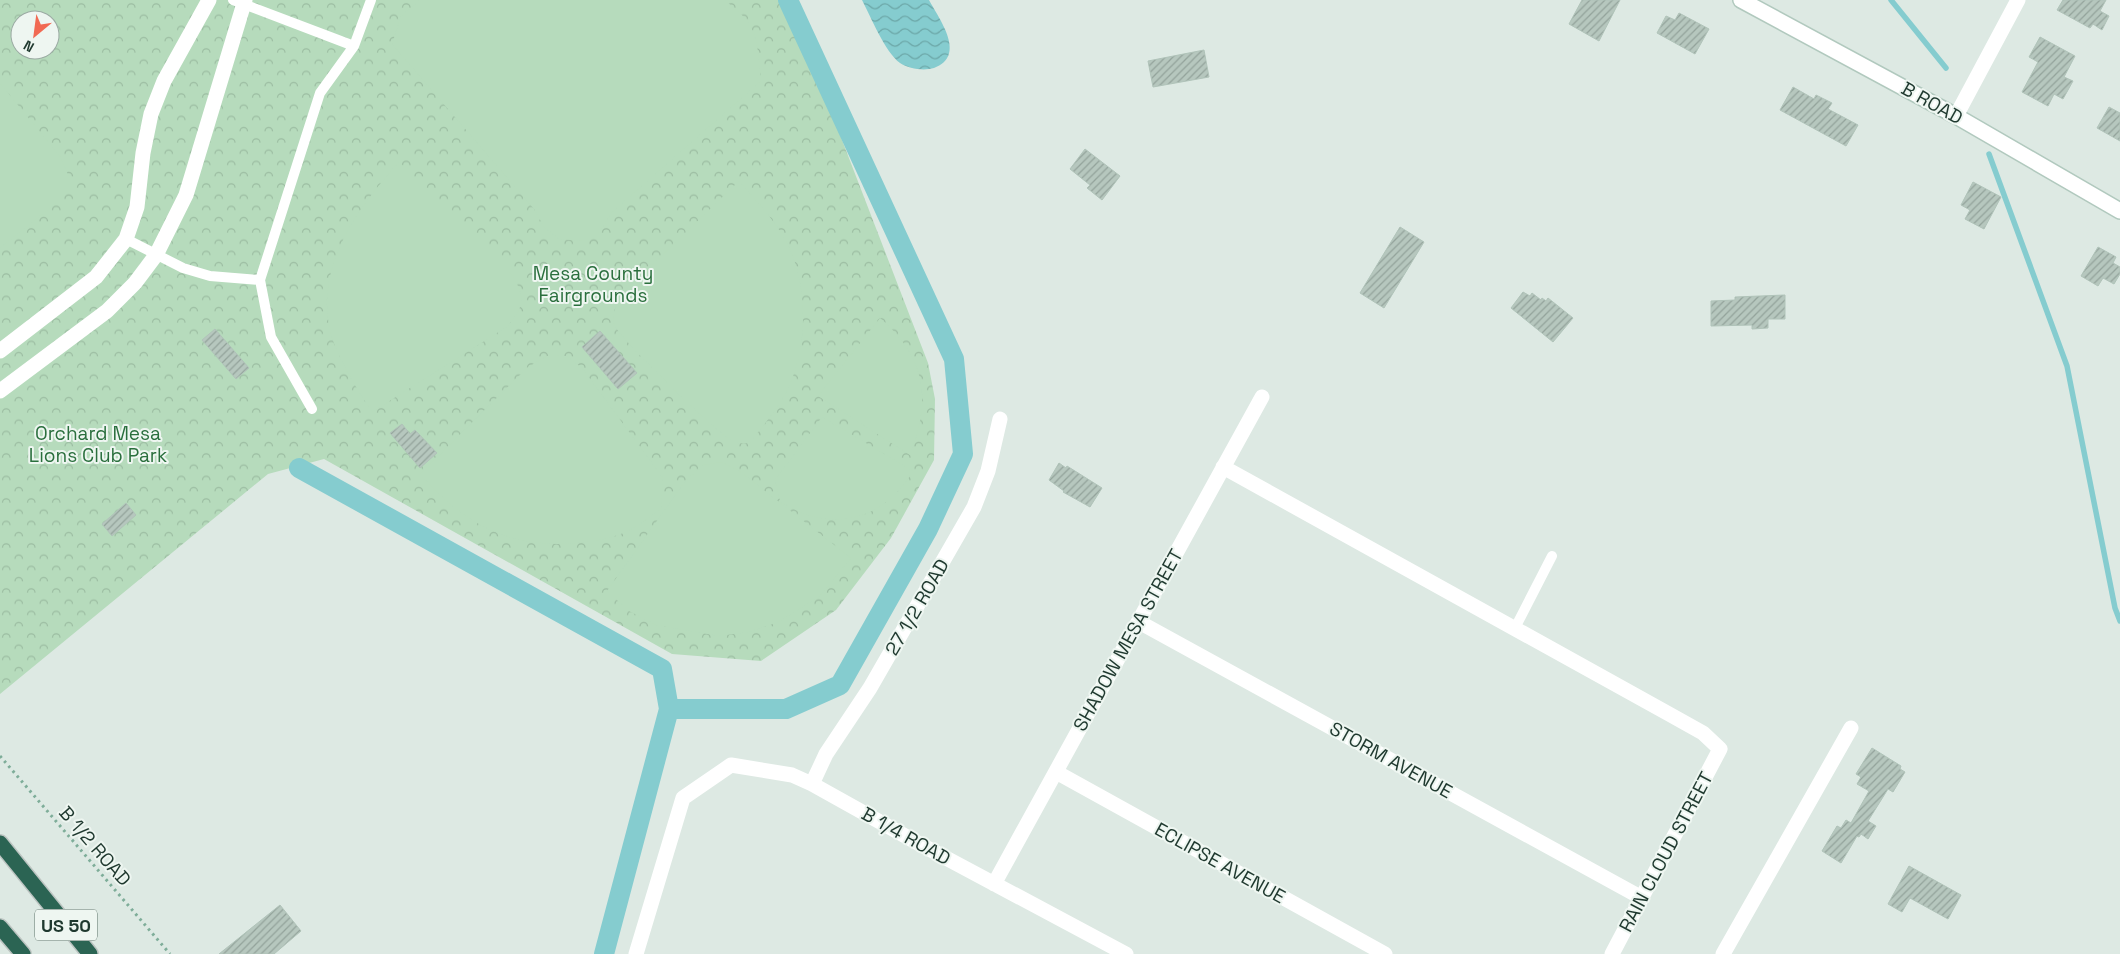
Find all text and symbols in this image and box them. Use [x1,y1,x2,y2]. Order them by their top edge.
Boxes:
north arrow [10,10,60,60]
text: N [20,36,37,57]
street label: B ROAD [1897,76,1967,130]
park label: Mesa County Fairgrounds [533,261,653,308]
park label: Orchard Mesa Lions Club Park [29,421,167,468]
street label: SHADOW MESA STREET [1067,544,1189,736]
street label: 27 1/2 ROAD [879,554,955,660]
street label: STORM AVENUE [1325,716,1457,804]
street label: RAIN CLOUD STREET [1613,768,1719,936]
street label: B 1/2 ROAD [53,801,137,891]
street label: B 1/4 ROAD [857,801,955,871]
street label: ECLIPSE AVENUE [1150,817,1290,909]
road number: US 50 [35,910,97,940]

